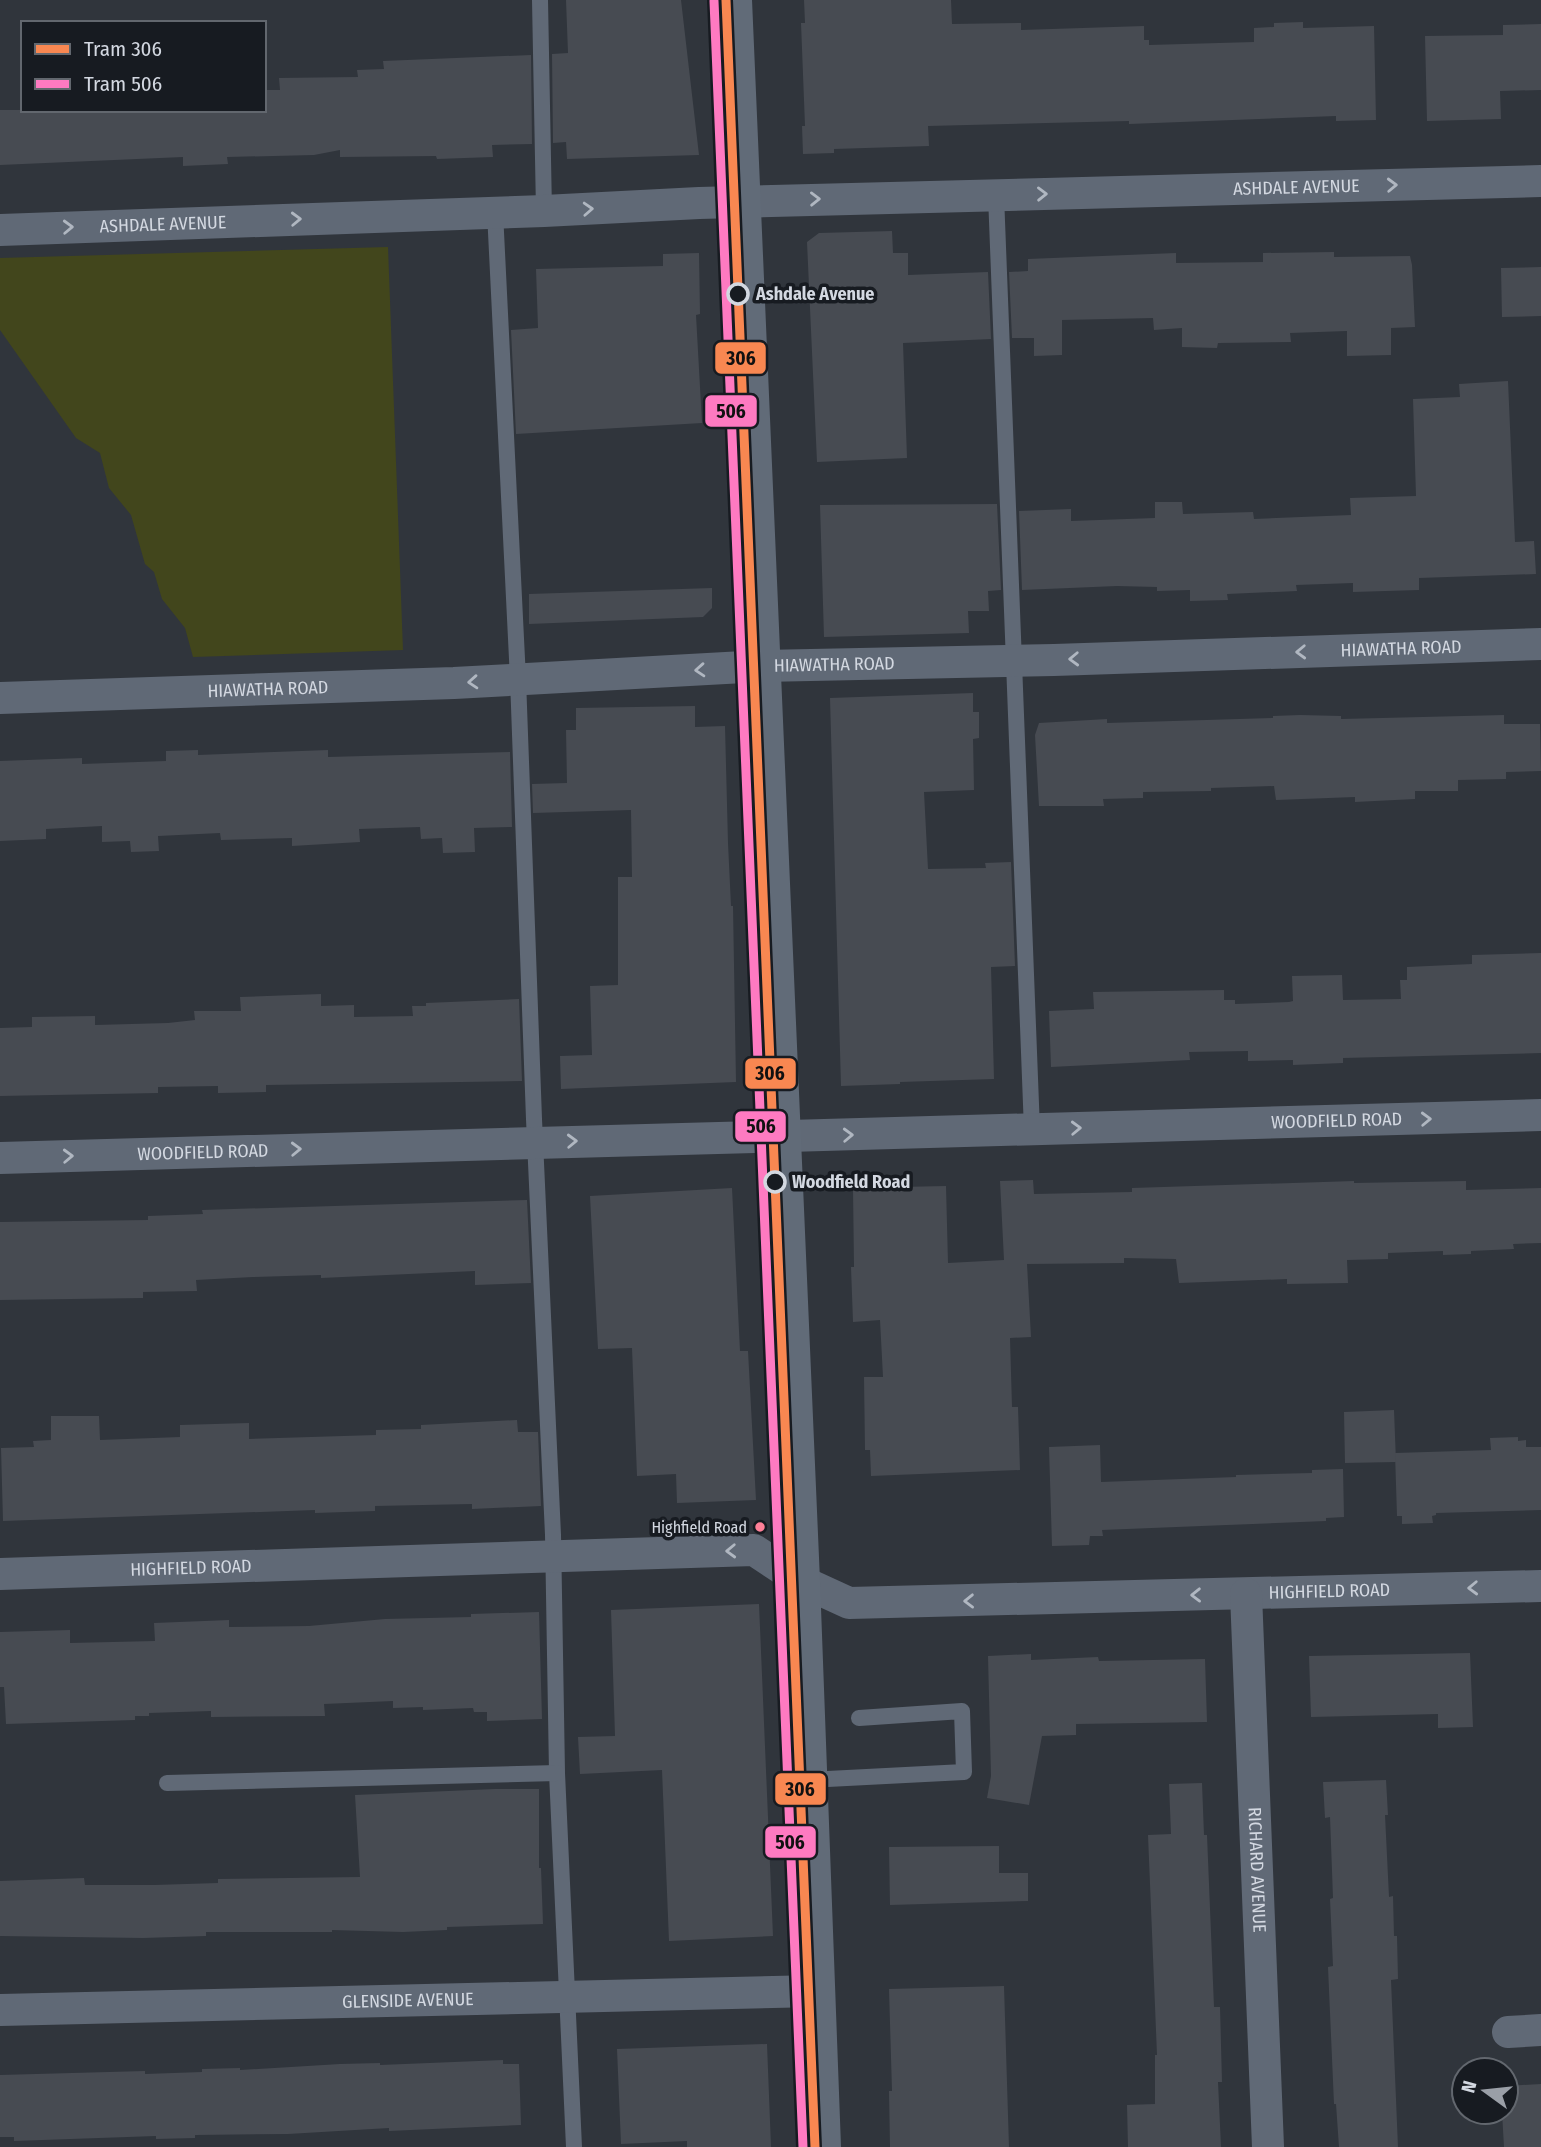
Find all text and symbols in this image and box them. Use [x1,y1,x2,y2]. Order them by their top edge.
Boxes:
legend [21,21,266,112]
text: Tram 306 [84,36,162,62]
text: Tram 506 [84,71,162,97]
street label: ASHDALE AVENUE [1233,175,1360,200]
one-way arrow [1387,178,1398,193]
one-way arrow [1038,186,1048,202]
one-way arrow [810,191,821,207]
one-way arrow [583,201,594,216]
street label: ASHDALE AVENUE [99,211,227,238]
one-way arrow [290,211,301,226]
one-way arrow [63,220,74,235]
marker: Ashdale Avenue [727,283,749,305]
place label: Ashdale Avenue [755,283,874,305]
line badge: 306 [714,341,767,375]
text: 306 [725,347,756,370]
line badge: 506 [704,394,758,428]
text: 506 [716,400,746,423]
street label: HIAWATHA ROAD [1340,636,1462,662]
one-way arrow [1296,644,1307,659]
street label: HIAWATHA ROAD [774,652,895,677]
one-way arrow [1068,652,1079,667]
one-way arrow [694,662,705,677]
one-way arrow [467,674,478,689]
street label: HIAWATHA ROAD [207,676,329,702]
line badge: 306 [744,1057,797,1090]
text: 306 [754,1062,785,1085]
street label: WOODFIELD ROAD [1271,1108,1402,1134]
line badge: 506 [734,1110,787,1143]
one-way arrow [1420,1111,1431,1126]
text: 506 [746,1115,776,1138]
one-way arrow [1070,1121,1081,1136]
one-way arrow [844,1127,854,1143]
one-way arrow [567,1133,578,1149]
street label: WOODFIELD ROAD [137,1140,269,1165]
one-way arrow [291,1141,301,1157]
one-way arrow [63,1148,74,1163]
marker: Woodfield Road [764,1171,786,1193]
place label: Woodfield Road [792,1171,910,1193]
place label: Highfield Road [651,1518,747,1537]
marker: Highfield Road [753,1520,767,1534]
one-way arrow [725,1543,736,1558]
street label: HIGHFIELD ROAD [130,1555,252,1581]
street label: HIGHFIELD ROAD [1268,1579,1390,1604]
one-way arrow [1467,1580,1478,1595]
one-way arrow [1191,1588,1202,1603]
one-way arrow [963,1593,974,1608]
line badge: 306 [774,1772,827,1806]
text: 306 [784,1778,815,1801]
street label: RICHARD AVENUE [1243,1807,1270,1933]
line badge: 506 [764,1825,817,1859]
text: 506 [775,1831,805,1854]
street label: GLENSIDE AVENUE [342,1988,474,2013]
north arrow [1450,2056,1520,2126]
text: N [1456,2078,1482,2095]

